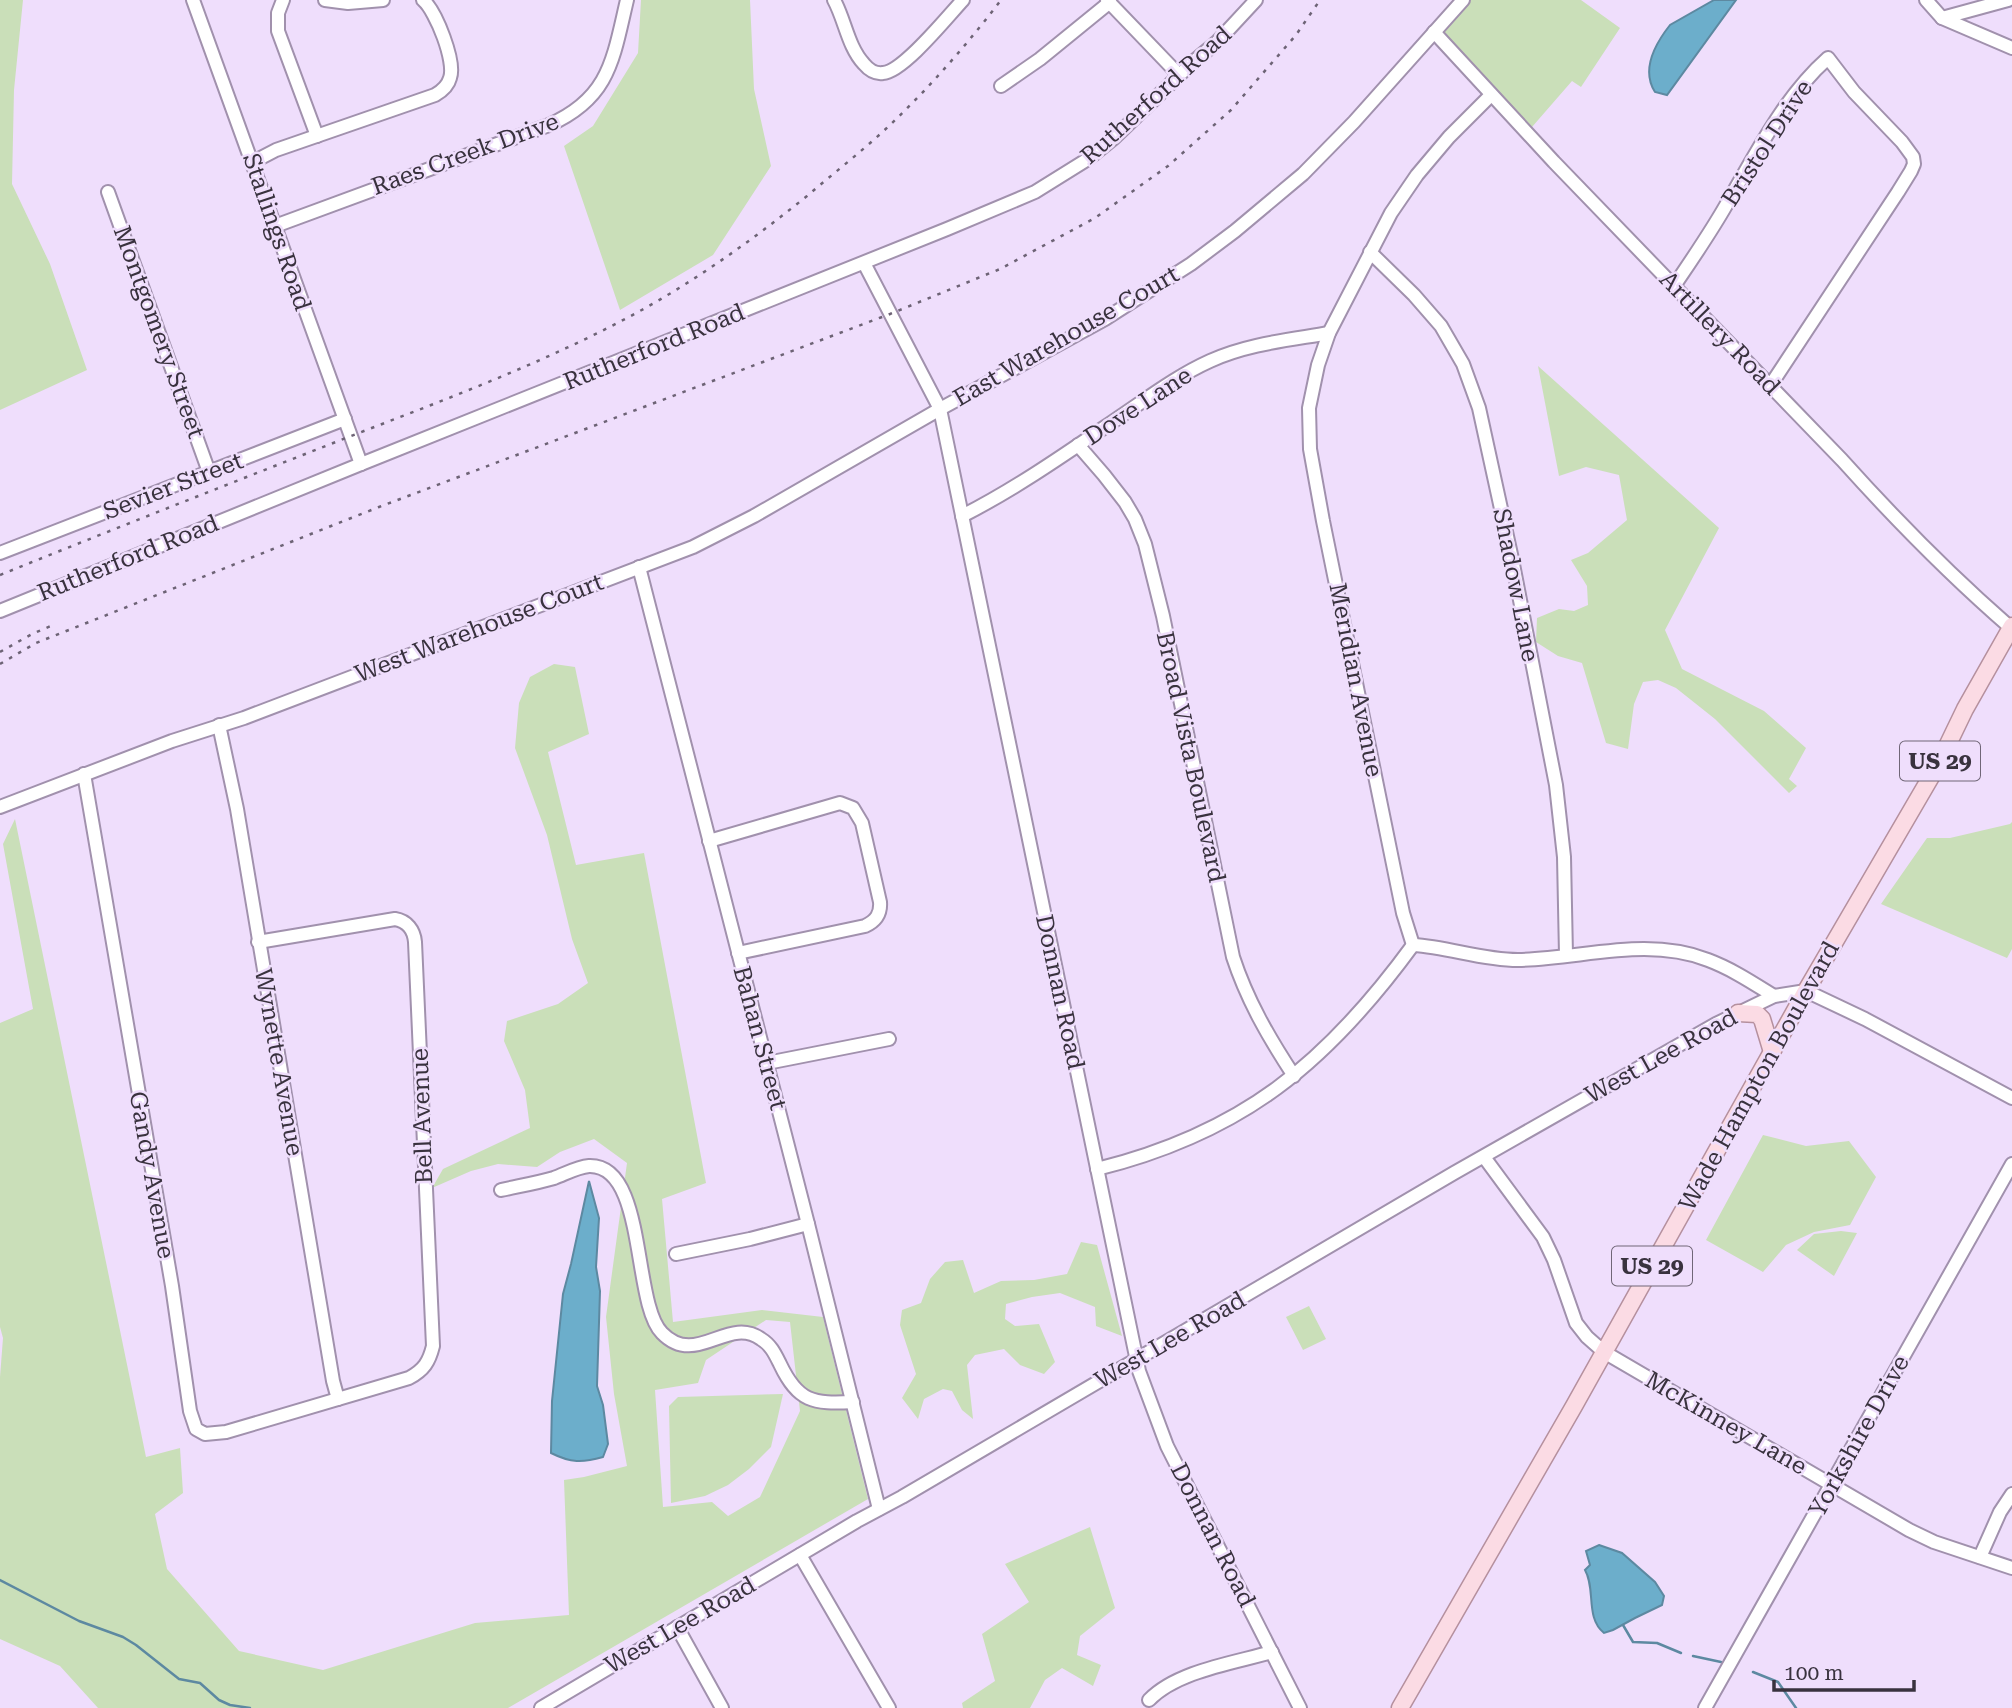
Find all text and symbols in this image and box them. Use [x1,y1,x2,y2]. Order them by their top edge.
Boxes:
street label: Rutherford Road [1075,20,1237,170]
street label: Bristol Drive [1716,75,1818,211]
street label: Raes Creek Drive [368,107,562,201]
street label: Stallings Road [237,150,317,314]
street label: Montgomery Street [108,222,210,442]
street label: East Warehouse Court [948,260,1184,412]
street label: Artillery Road [1654,265,1786,401]
street label: Rutherford Road [559,298,749,396]
street label: Dove Lane [1079,361,1197,451]
street label: Sevier Street [99,446,247,526]
street label: Shadow Lane [1487,506,1545,664]
street label: Rutherford Road [33,509,223,607]
street label: West Warehouse Court [351,568,607,688]
street label: Meridian Avenue [1323,581,1389,779]
street label: Broad Vista Boulevard [1151,629,1231,885]
road number: US 29 [1900,741,1980,780]
street label: Donnan Road [1030,912,1090,1072]
street label: Wade Hampton Boulevard [1673,936,1845,1216]
street label: Bahan Street [727,963,793,1113]
street label: Wynette Avenue [249,966,309,1158]
street label: West Lee Road [1580,1003,1742,1109]
street label: Bell Avenue [406,1048,438,1184]
street label: Gandy Avenue [124,1089,180,1261]
road number: US 29 [1612,1246,1692,1286]
street label: West Lee Road [1090,1286,1250,1394]
street label: Yorkshire Drive [1803,1350,1915,1522]
street label: McKinney Lane [1640,1365,1812,1481]
street label: Donnan Road [1165,1458,1261,1612]
street label: West Lee Road [600,1571,760,1679]
scale bar [1774,1648,1914,1692]
text: 100 m [1784,1661,1844,1685]

